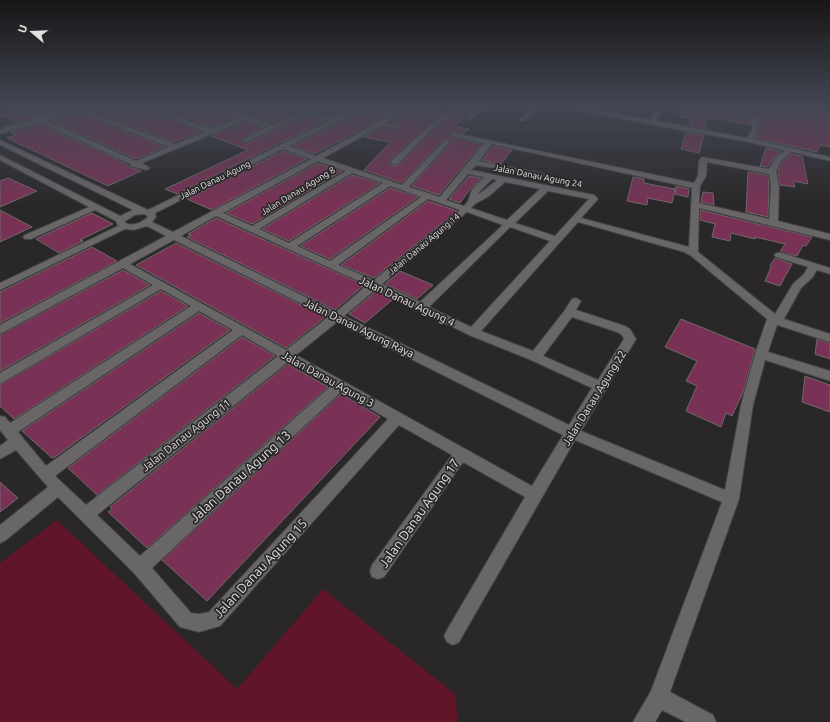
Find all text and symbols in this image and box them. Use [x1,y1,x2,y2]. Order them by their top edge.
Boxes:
north arrow [12,12,52,52]
text: U [16,23,29,34]
street label: Jalan Danau Agung [178,158,252,202]
street label: Jalan Danau Agung 24 [493,163,583,189]
street label: Jalan Danau Agung 8 [259,165,337,217]
street label: Jalan Danau Agung 14 [386,211,462,277]
street label: Jalan Danau Agung 4 [357,274,457,328]
street label: Jalan Danau Agung Raya [302,296,416,360]
street label: Jalan Danau Agung 22 [560,348,628,448]
street label: Jalan Danau Agung 3 [280,349,376,409]
street label: Jalan Danau Agung 11 [139,396,233,474]
street label: Jalan Danau Agung 13 [187,427,293,525]
street label: Jalan Danau Agung 17 [376,456,462,570]
street label: Jalan Danau Agung 15 [211,516,309,620]

